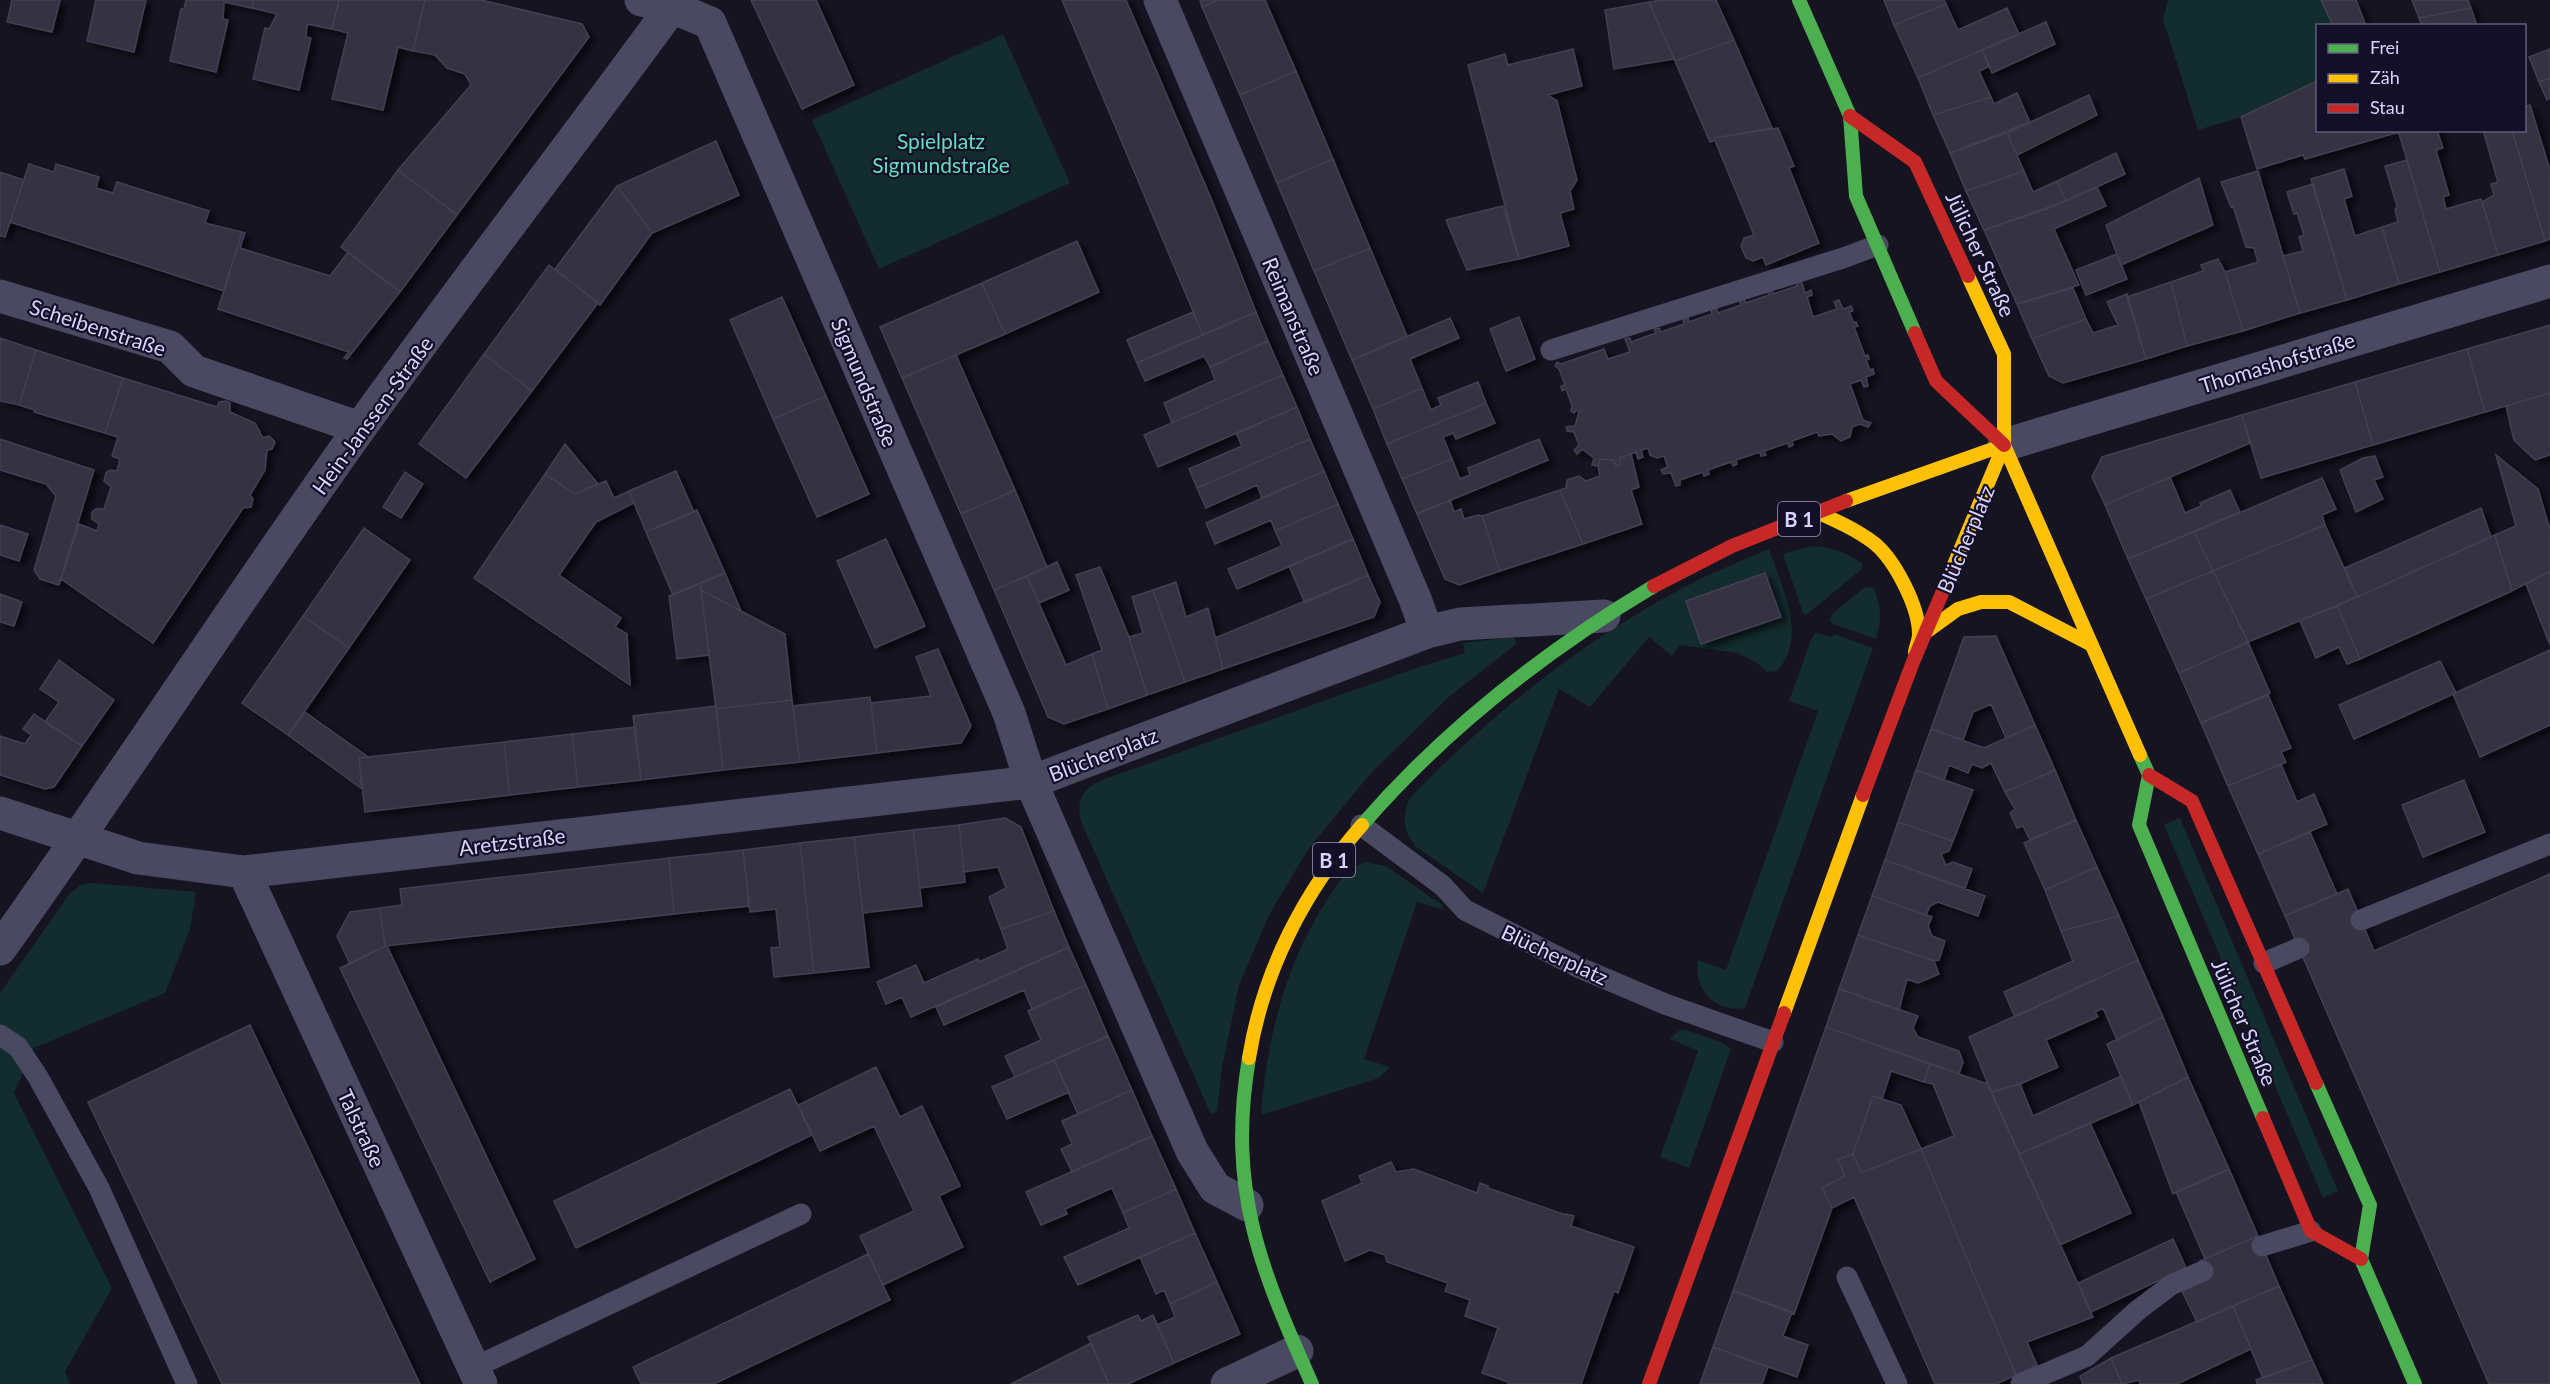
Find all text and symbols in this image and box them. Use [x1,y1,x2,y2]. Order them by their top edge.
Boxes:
legend [2316,24,2526,132]
text: Frei [2370,36,2399,58]
text: Zäh [2370,66,2400,88]
text: Stau [2370,96,2405,118]
park label: Spielplatz Sigmundstraße [872,128,1010,177]
street label: Jülicher Straße [1941,187,2021,321]
street label: Reimanstraße [1258,253,1330,379]
street label: Scheibenstraße [27,293,169,361]
street label: Sigmundstraße [827,314,903,450]
street label: Thomashofstraße [2196,326,2358,398]
street label: Hein-Janssen-Straße [306,331,438,499]
street label: Blücherplatz [1931,481,1999,597]
road number: B 1 [1778,502,1820,536]
street label: Blücherplatz [1045,722,1161,786]
street label: Aretzstraße [457,822,567,860]
road number: B 1 [1313,843,1355,877]
street label: Blücherplatz [1498,918,1612,990]
street label: Jülicher Straße [2207,955,2283,1089]
street label: Talstraße [333,1085,391,1171]

